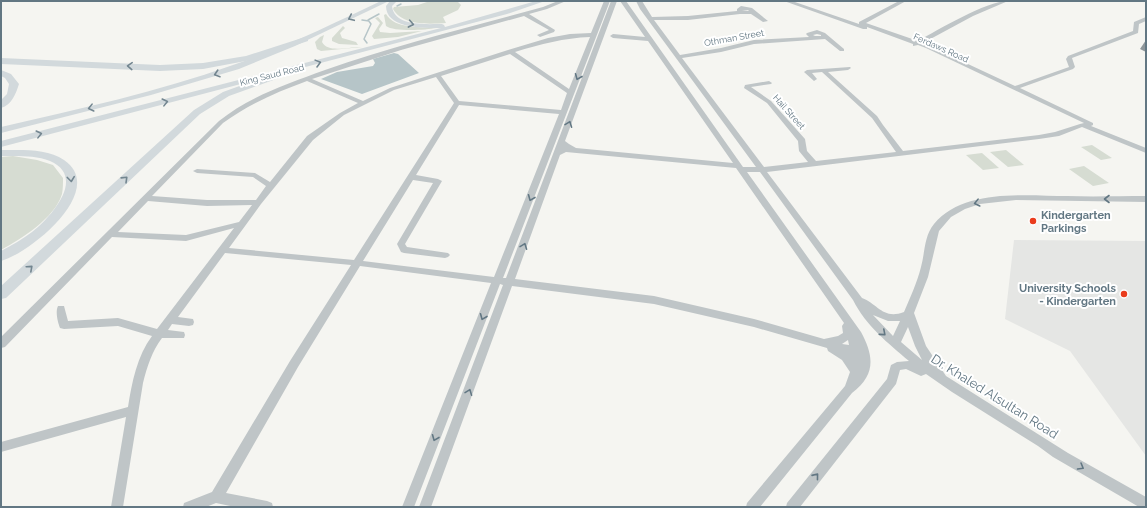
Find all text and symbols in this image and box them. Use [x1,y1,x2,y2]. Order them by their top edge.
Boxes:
one-way arrow [348,13,355,21]
one-way arrow [408,19,415,27]
street label: Othman Street [703,28,765,48]
street label: Ferdaws Road [912,31,970,65]
one-way arrow [314,59,321,68]
one-way arrow [127,62,133,71]
street label: King Saud Road [239,62,306,88]
one-way arrow [213,69,220,77]
one-way arrow [575,72,583,80]
street label: Hail Street [771,93,807,131]
one-way arrow [162,98,168,106]
one-way arrow [88,104,95,112]
one-way arrow [564,121,572,128]
one-way arrow [35,130,42,139]
one-way arrow [66,176,75,182]
one-way arrow [120,176,128,184]
one-way arrow [527,194,535,201]
one-way arrow [1104,195,1110,203]
one-way arrow [974,198,981,207]
place label: Kindergarten Parkings [1041,209,1111,235]
marker: Kindergarten Parkings [1028,216,1038,226]
one-way arrow [519,243,527,250]
one-way arrow [25,265,33,272]
place label: University Schools - Kindergarten [1019,282,1117,308]
marker: University Schools - Kindergarten [1119,289,1129,299]
one-way arrow [479,314,487,321]
one-way arrow [878,328,885,335]
street label: Dr. Khaled Alsultan Road [928,351,1061,442]
one-way arrow [464,389,472,396]
one-way arrow [431,434,439,441]
one-way arrow [1077,462,1084,469]
one-way arrow [812,474,819,481]

